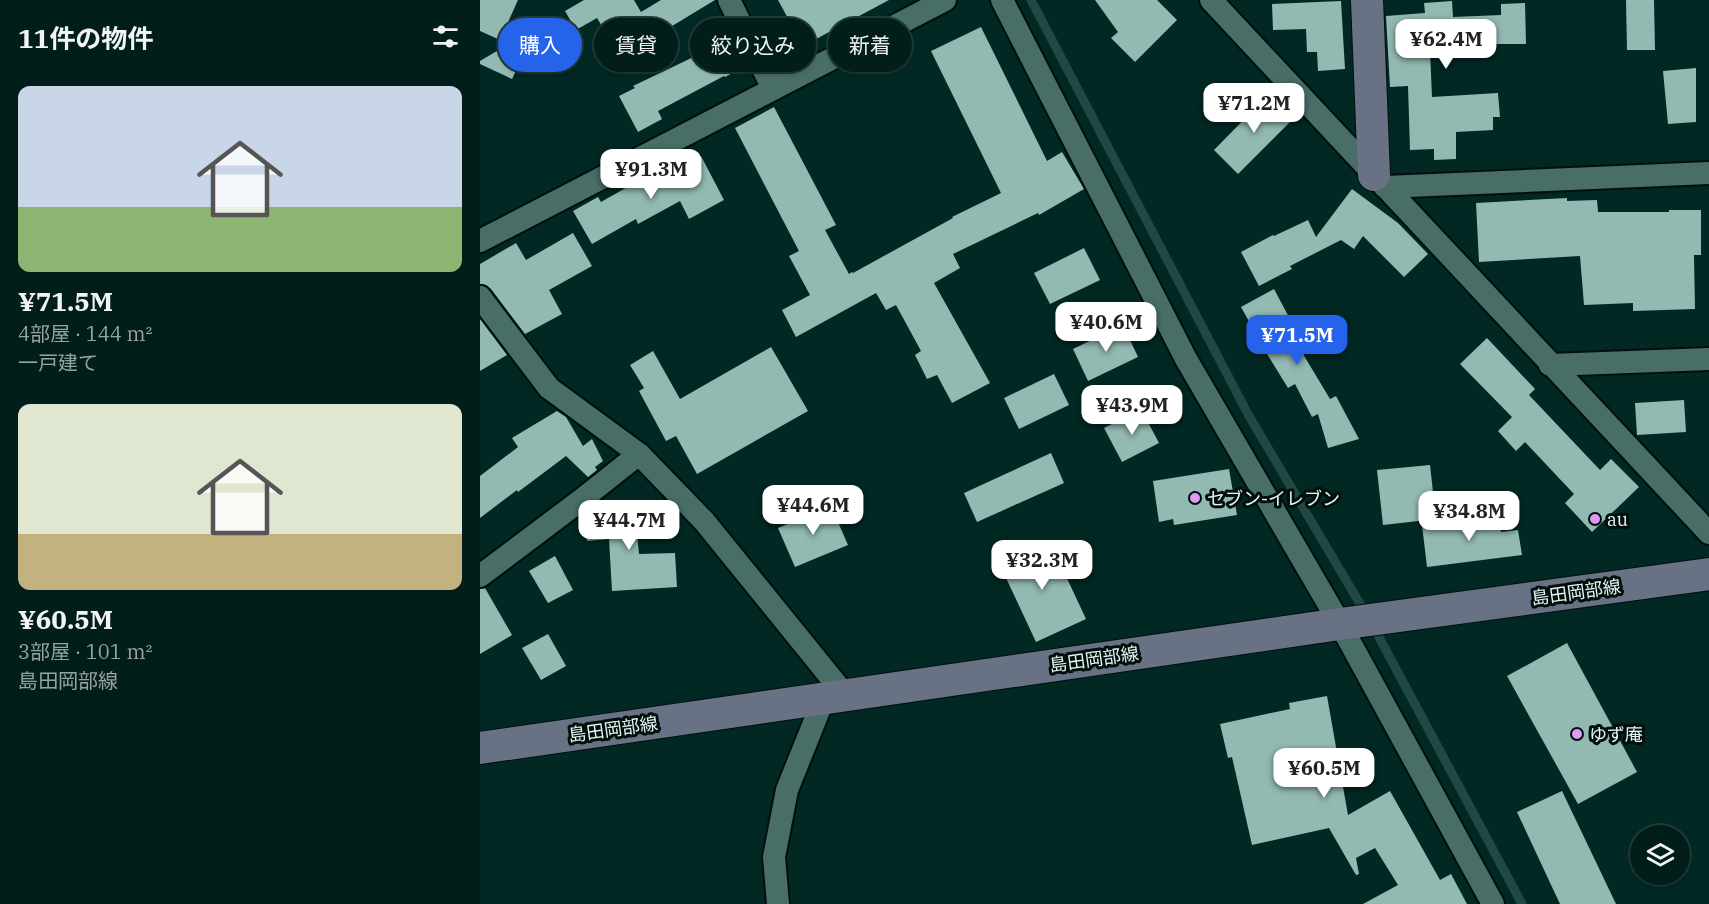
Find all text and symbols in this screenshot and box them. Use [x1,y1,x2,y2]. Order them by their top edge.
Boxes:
chip: 購入 [498,18,582,72]
chip: 賃貸 [594,18,678,72]
chip: 絞り込み [690,18,816,72]
chip: 新着 [828,18,912,72]
pin: ¥62.4M [1397,19,1495,70]
icon: filters [429,20,462,53]
text: 11件の物件 [18,21,153,55]
text: ¥62.4M [1409,25,1483,52]
pin: ¥71.2M [1205,83,1303,134]
text: ¥71.2M [1217,89,1291,116]
icon: home [186,125,294,233]
pin: ¥91.3M [602,149,700,200]
text: ¥91.3M [614,155,688,182]
text: ¥71.5M [18,284,113,318]
pin: ¥40.6M [1057,302,1155,353]
text: ¥40.6M [1069,308,1143,335]
pin: ¥71.5M [1248,315,1346,366]
text: 4部屋 · 144 m² [18,320,152,347]
text: ¥71.5M [1260,321,1334,348]
text: 一戸建て [18,349,98,376]
pin: ¥43.9M [1083,385,1181,436]
text: ¥43.9M [1095,391,1169,418]
icon: home [186,443,294,551]
pin: ¥44.6M [764,485,862,536]
place label: セブン-イレブン [1207,487,1340,510]
text: ¥44.6M [776,491,850,518]
marker: セブン-イレブン [1188,491,1202,505]
pin: ¥34.8M [1420,491,1518,542]
text: ¥34.8M [1432,497,1506,524]
pin: ¥44.7M [580,500,678,551]
text: ¥44.7M [592,506,666,533]
place label: au [1607,508,1628,531]
marker: au [1588,512,1602,526]
pin: ¥32.3M [993,540,1091,591]
text: ¥32.3M [1005,546,1079,573]
street label: 島田岡部線 [1530,574,1622,610]
text: ¥60.5M [18,602,113,636]
text: 3部屋 · 101 m² [18,638,152,665]
street label: 島田岡部線 [1048,641,1140,677]
text: 島田岡部線 [18,667,118,694]
street label: 島田岡部線 [567,711,659,747]
place label: ゆず庵 [1589,723,1643,746]
marker: ゆず庵 [1570,727,1584,741]
pin: ¥60.5M [1275,748,1373,799]
text: ¥60.5M [1287,754,1361,781]
map controls [1630,825,1690,885]
button: layers [1630,825,1690,885]

